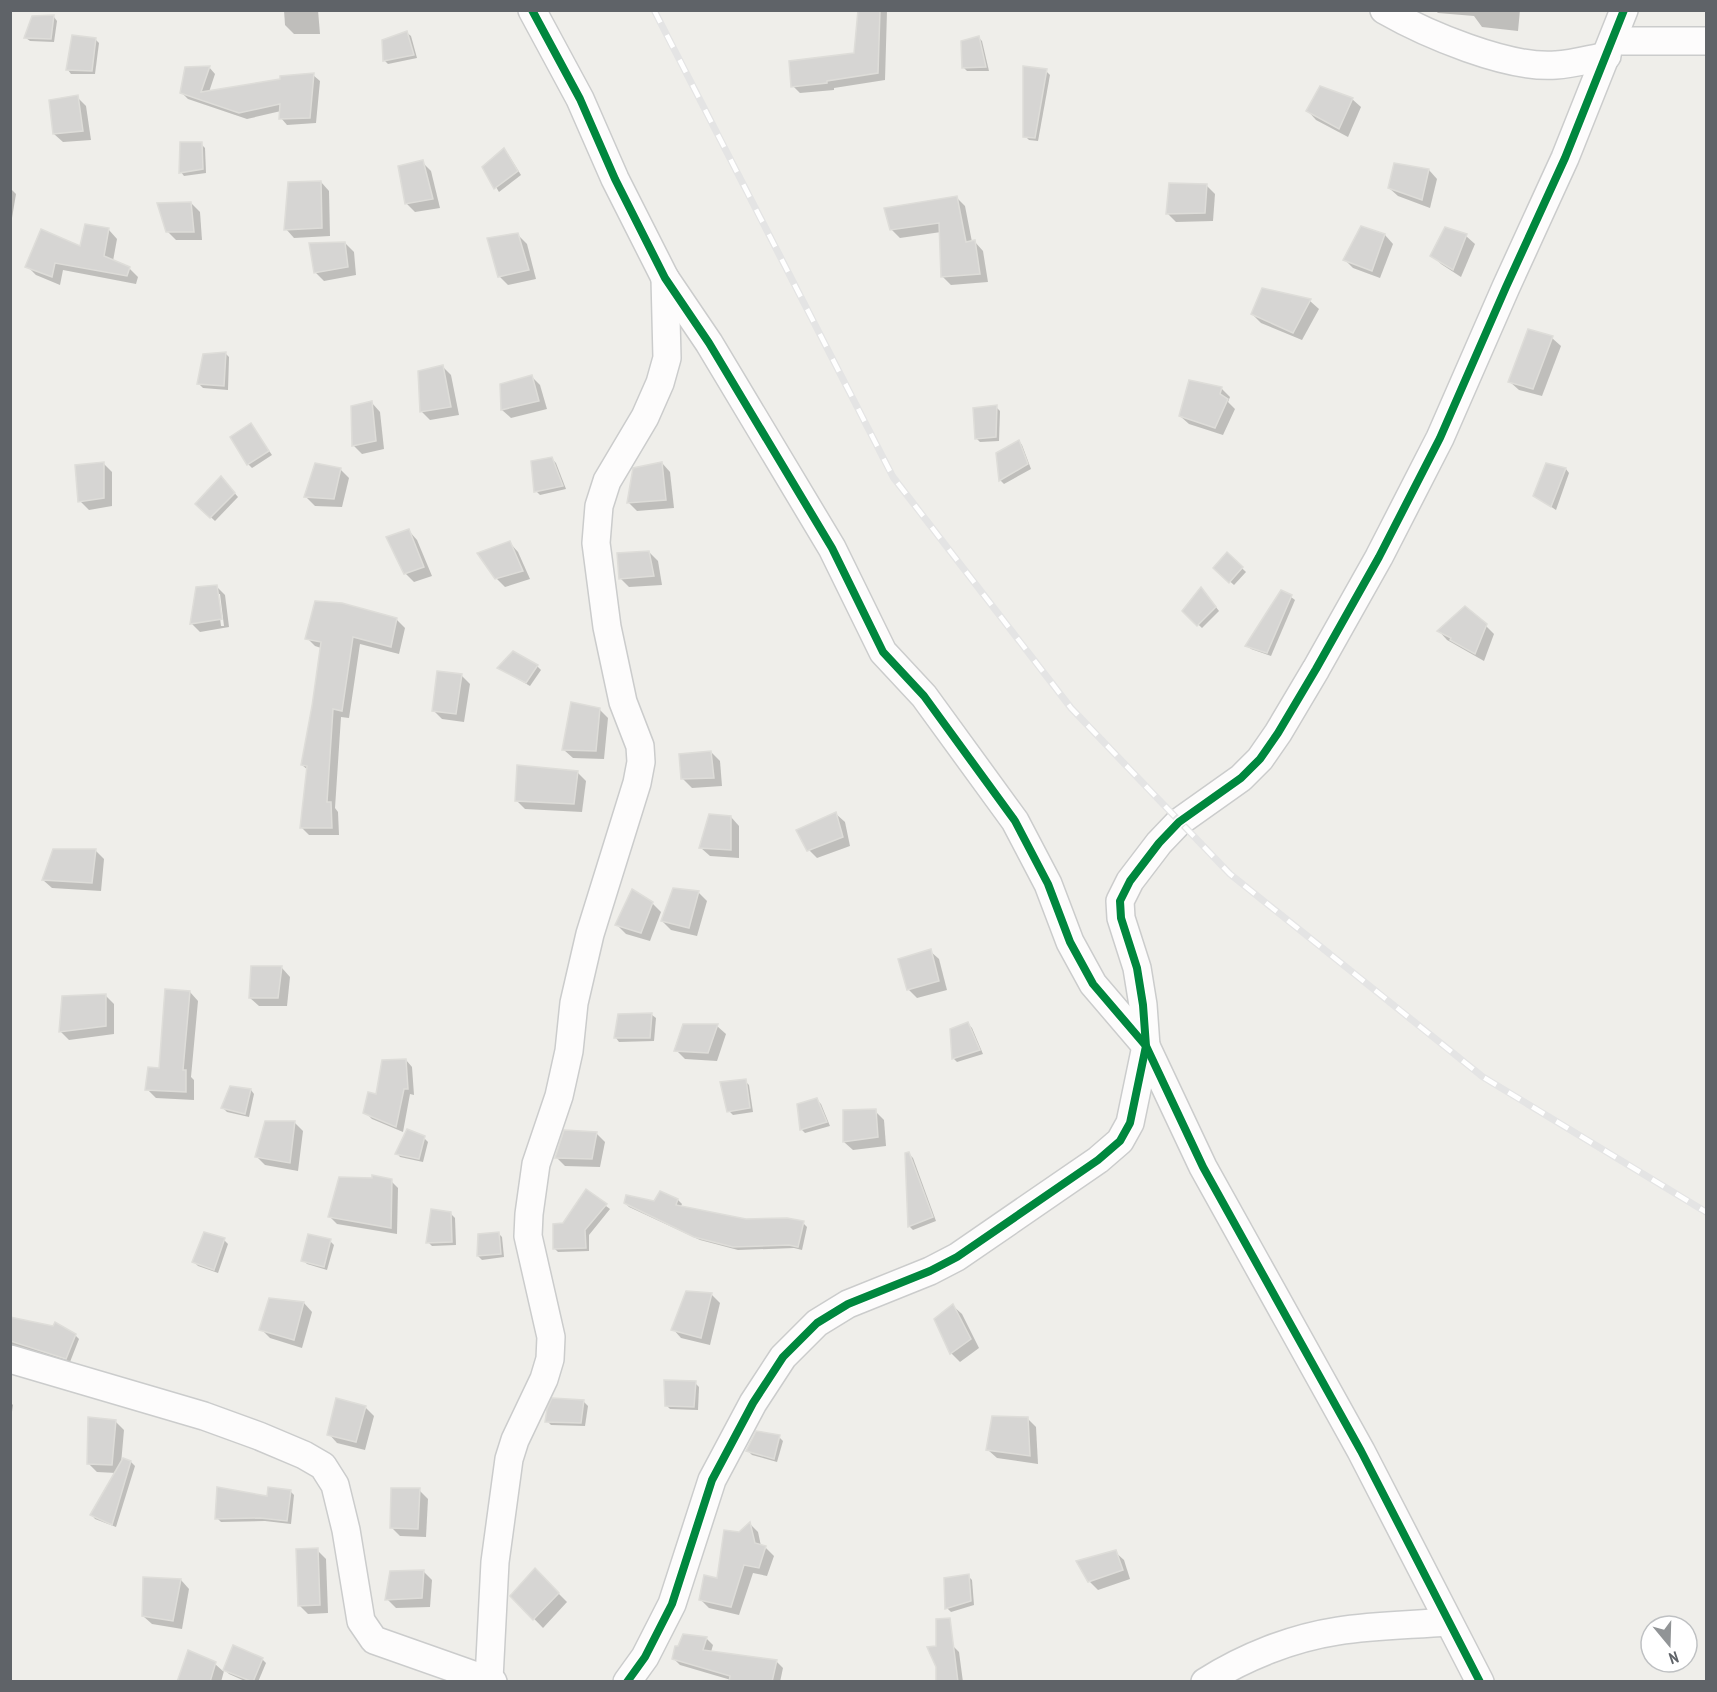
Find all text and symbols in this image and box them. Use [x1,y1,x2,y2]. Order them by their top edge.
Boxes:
north arrow [1639,1614,1699,1674]
text: N [1667,1647,1681,1669]

